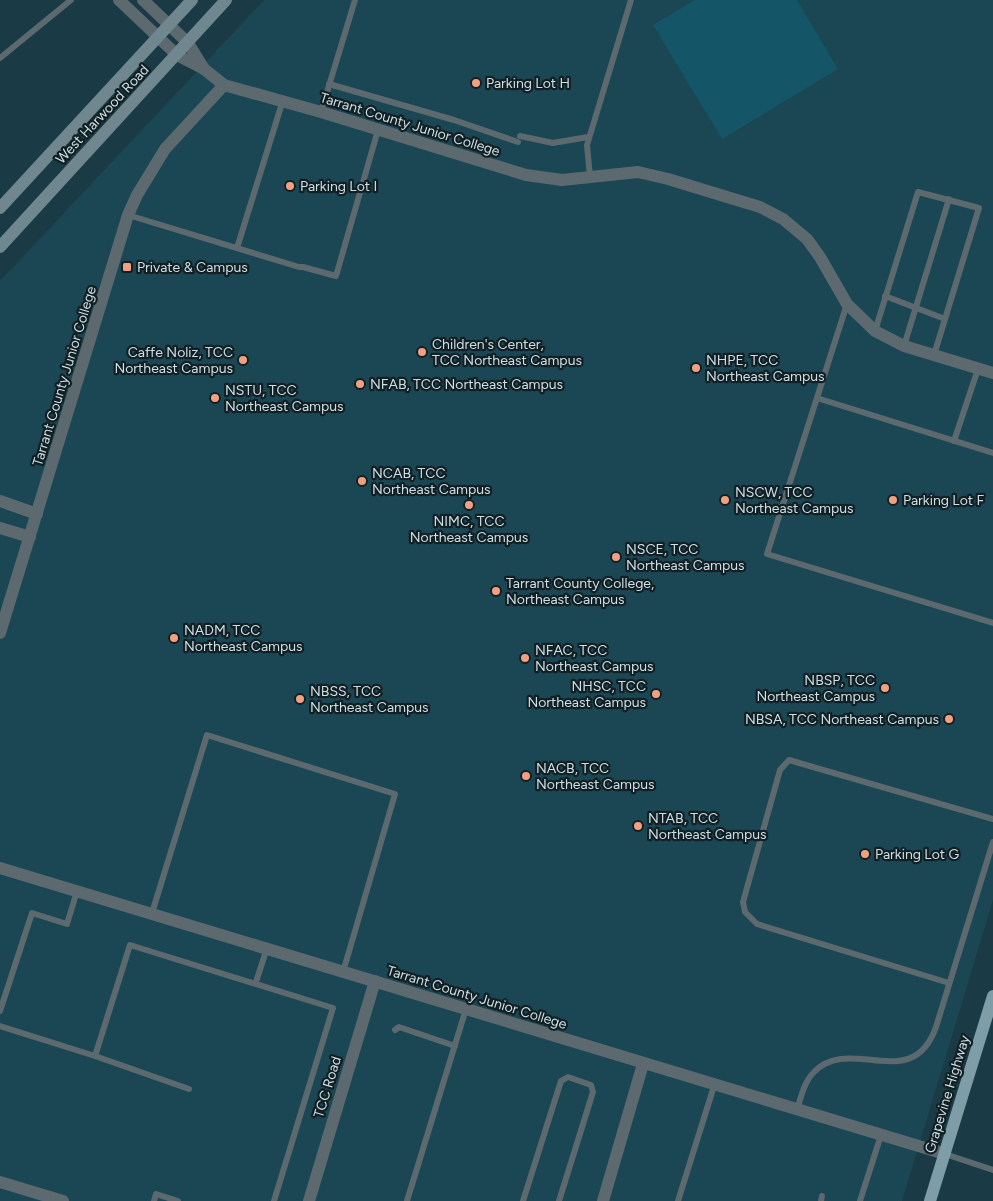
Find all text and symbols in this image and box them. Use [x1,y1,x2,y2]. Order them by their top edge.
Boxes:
street label: West Harwood Road [52,61,153,167]
place label: Parking Lot H [486,75,570,92]
marker: Parking Lot H [470,77,482,89]
street label: Tarrant County Junior College [318,89,502,160]
place label: Parking Lot I [300,178,377,195]
marker: Parking Lot I [284,180,296,192]
place label: Private & Campus [137,259,248,276]
marker: Private & Campus [121,261,133,273]
street label: Tarrant County Junior College [29,284,100,468]
place label: Children's Center, TCC Northeast Campus [432,336,582,369]
place label: Caffe Noliz, TCC Northeast Campus [114,344,233,377]
marker: Children's Center, TCC Northeast Campus [416,346,428,358]
place label: NHPE, TCC Northeast Campus [706,352,825,385]
marker: Caffe Noliz, TCC Northeast Campus [237,354,249,366]
marker: NHPE, TCC Northeast Campus [690,362,702,374]
place label: NFAB, TCC Northeast Campus [370,376,563,393]
marker: NFAB, TCC Northeast Campus [354,378,366,390]
place label: NSTU, TCC Northeast Campus [225,382,344,415]
marker: NSTU, TCC Northeast Campus [209,392,221,404]
place label: NCAB, TCC Northeast Campus [372,465,491,498]
marker: NCAB, TCC Northeast Campus [356,475,368,487]
place label: NSCW, TCC Northeast Campus [735,484,854,517]
place label: Parking Lot F [903,492,985,509]
marker: NSCW, TCC Northeast Campus [719,494,731,506]
marker: Parking Lot F [887,494,899,506]
marker: NIMC, TCC Northeast Campus [463,499,475,511]
place label: NIMC, TCC Northeast Campus [410,513,528,546]
place label: NSCE, TCC Northeast Campus [626,541,745,574]
marker: NSCE, TCC Northeast Campus [610,551,622,563]
place label: Tarrant County College, Northeast Campus [506,575,654,608]
marker: Tarrant County College, Northeast Campus [490,585,502,597]
place label: NADM, TCC Northeast Campus [184,622,303,655]
marker: NADM, TCC Northeast Campus [168,632,180,644]
place label: NFAC, TCC Northeast Campus [535,642,654,675]
marker: NFAC, TCC Northeast Campus [519,652,531,664]
place label: NBSP, TCC Northeast Campus [756,672,875,705]
place label: NHSC, TCC Northeast Campus [527,678,646,711]
marker: NBSP, TCC Northeast Campus [879,682,891,694]
place label: NBSS, TCC Northeast Campus [310,683,429,716]
marker: NHSC, TCC Northeast Campus [650,688,662,700]
marker: NBSS, TCC Northeast Campus [294,693,306,705]
place label: NBSA, TCC Northeast Campus [745,711,939,728]
marker: NBSA, TCC Northeast Campus [943,713,955,725]
place label: NACB, TCC Northeast Campus [536,760,655,793]
marker: NACB, TCC Northeast Campus [520,770,532,782]
place label: NTAB, TCC Northeast Campus [648,810,767,843]
marker: NTAB, TCC Northeast Campus [632,820,644,832]
place label: Parking Lot G [875,846,960,863]
marker: Parking Lot G [859,848,871,860]
street label: Tarrant County Junior College [385,962,569,1033]
street label: Grapevine Highway [921,1032,974,1155]
street label: TCC Road [310,1054,345,1120]

